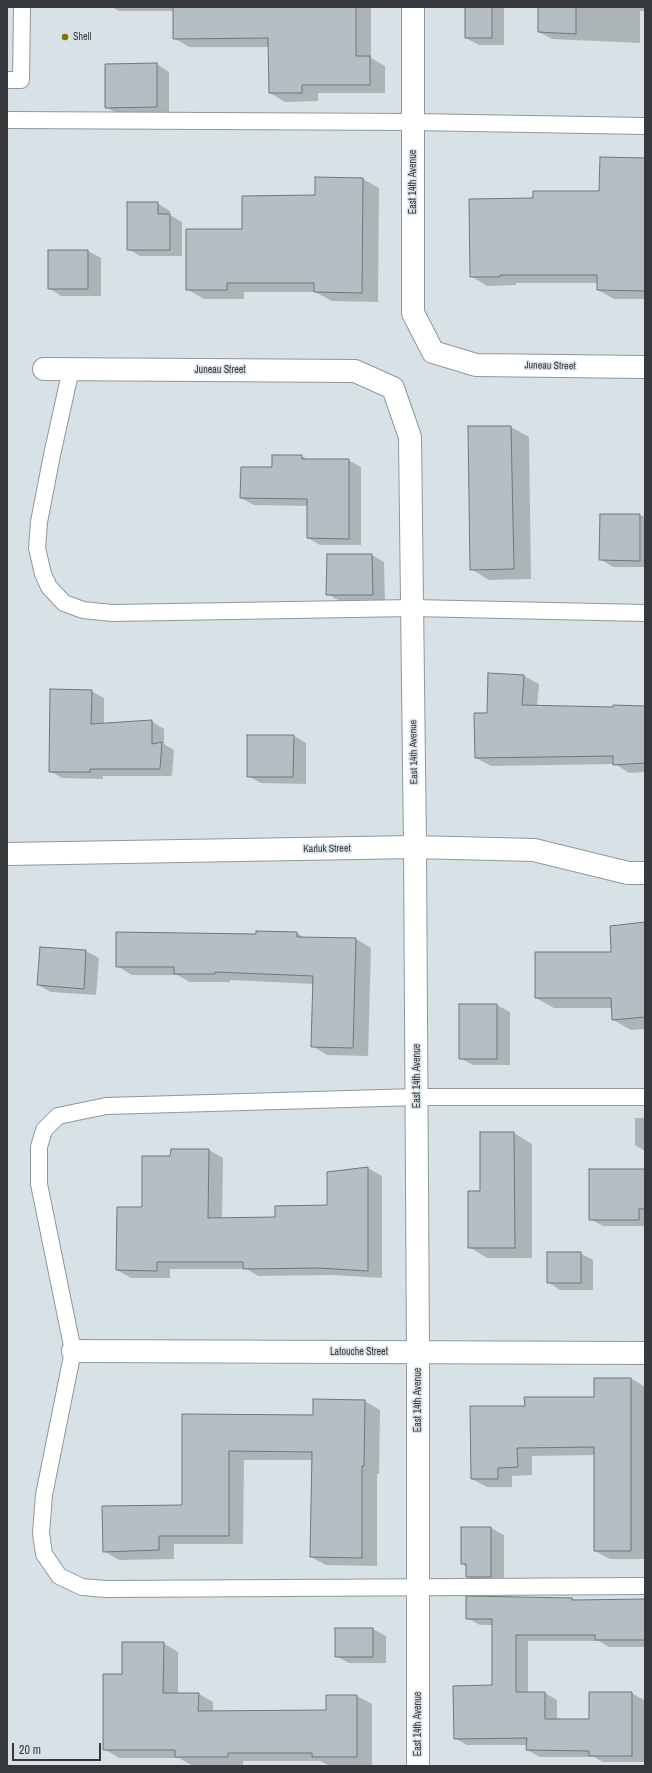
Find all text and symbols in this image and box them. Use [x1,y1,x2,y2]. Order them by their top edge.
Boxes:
place label: Shell [73,31,91,43]
marker: Shell [60,32,70,42]
street label: East 14th Avenue [407,150,419,214]
street label: Juneau Street [524,360,576,372]
street label: Juneau Street [194,364,246,376]
street label: East 14th Avenue [407,720,421,784]
street label: Karluk Street [303,843,351,855]
street label: East 14th Avenue [411,1044,423,1108]
street label: Latouche Street [330,1346,388,1358]
street label: East 14th Avenue [412,1368,424,1432]
street label: East 14th Avenue [412,1692,424,1756]
scale bar [14,1735,103,1761]
text: 20 m [19,1742,41,1758]

